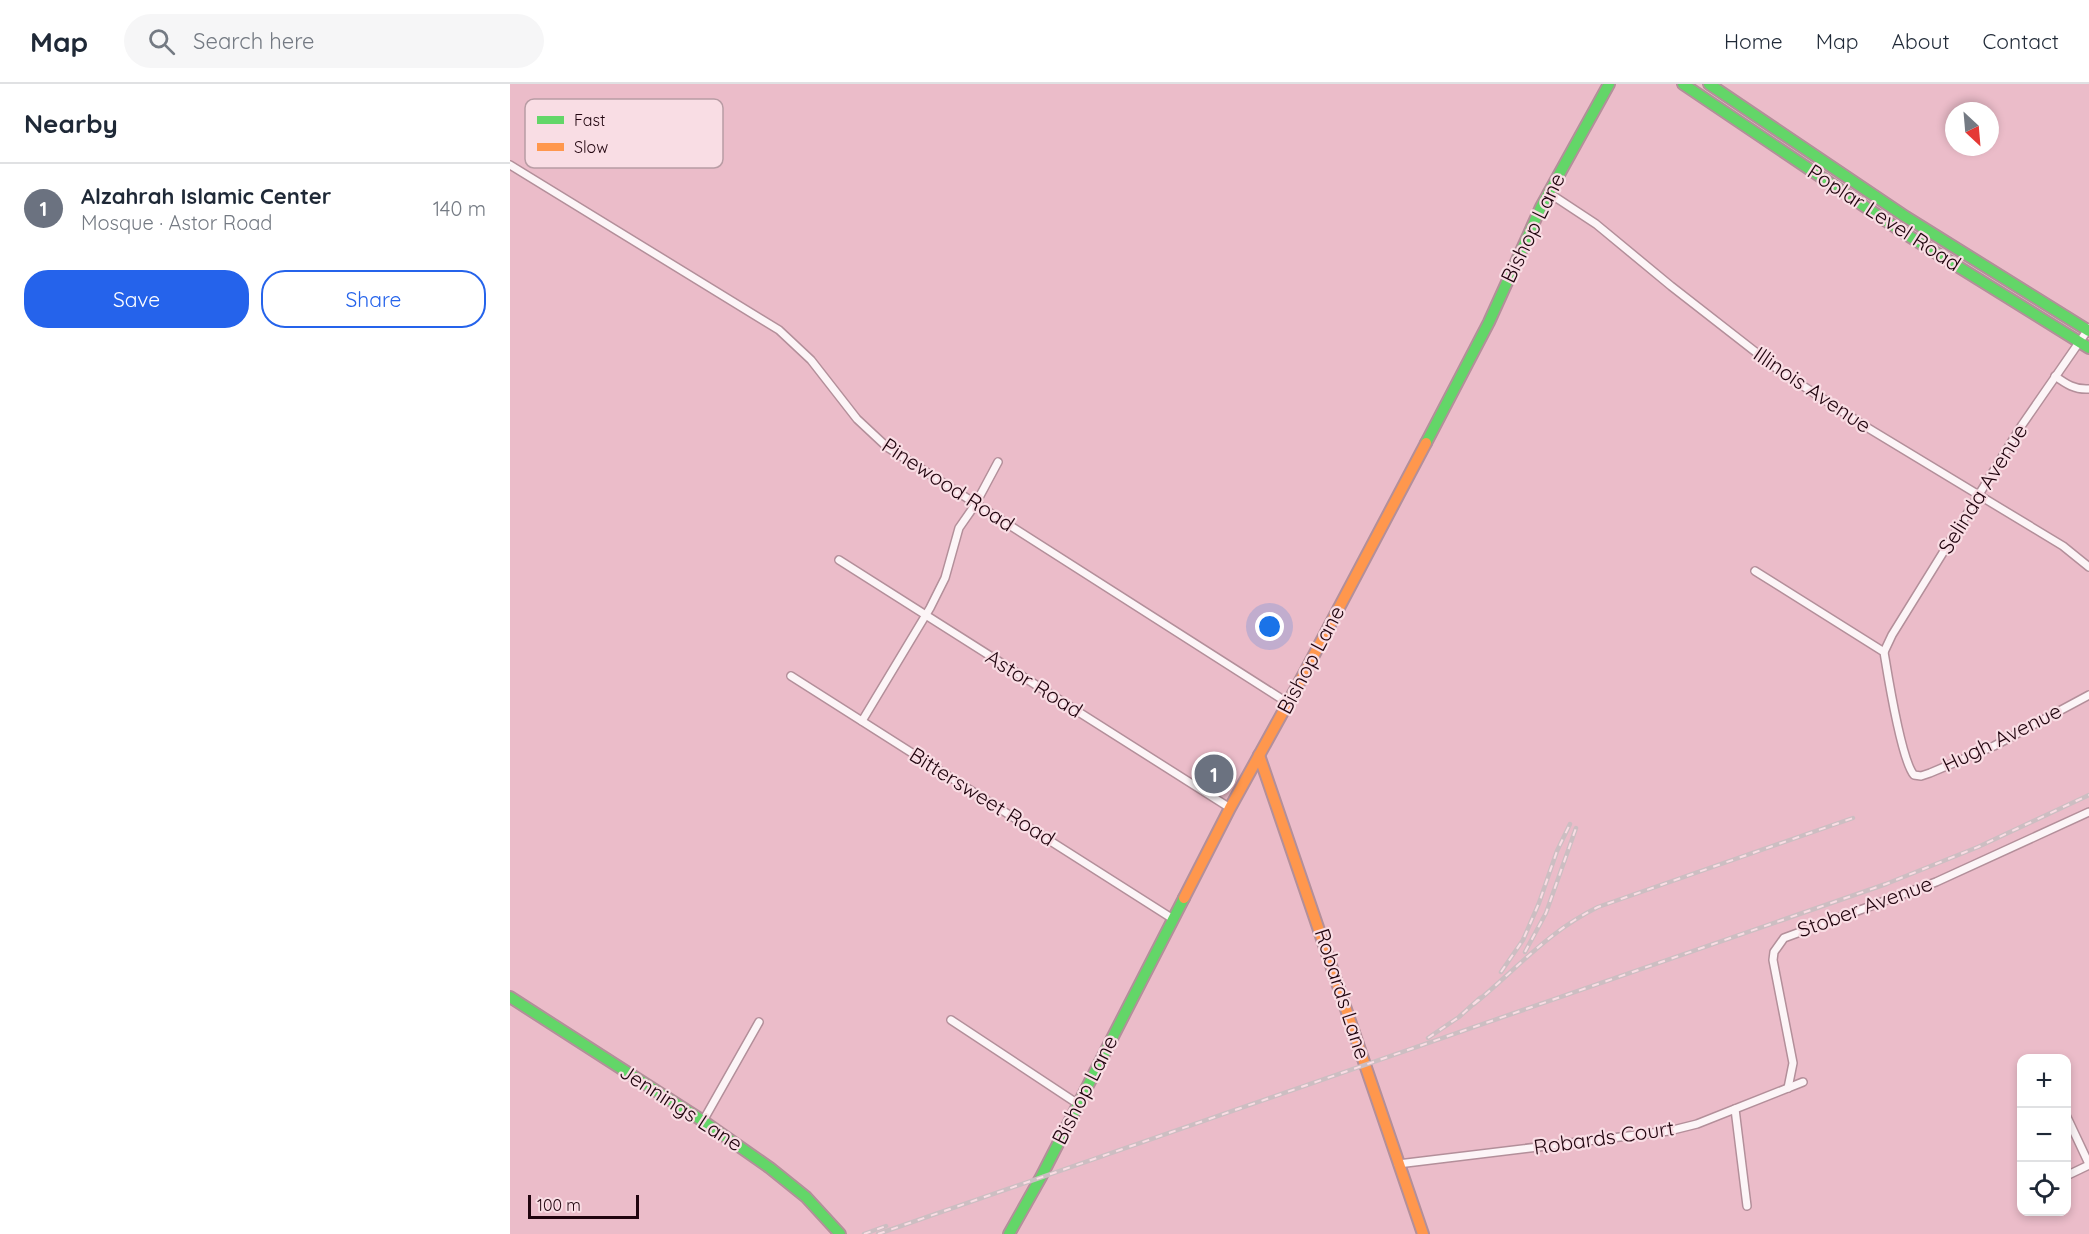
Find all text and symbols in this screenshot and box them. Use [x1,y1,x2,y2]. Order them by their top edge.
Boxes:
search box [124,14,544,68]
text: Map [30,24,88,59]
icon: search [145,25,178,58]
text: Search here [193,27,315,55]
text: Home [1724,28,1783,54]
text: Map [1816,28,1859,54]
text: About [1892,28,1950,54]
text: Contact [1983,28,2059,54]
legend [525,99,723,168]
north arrow [1945,102,1999,156]
text: Nearby [24,107,118,140]
text: Fast [574,110,605,130]
text: Slow [574,137,608,157]
street label: Poplar Level Road [1803,158,1966,276]
street label: Bishop Lane [1494,168,1570,287]
text: Alzahrah Islamic Center [81,182,331,210]
text: 1 [40,196,47,221]
text: 140 m [433,196,486,221]
text: Mosque · Astor Road [81,210,272,235]
button: Save [24,270,249,328]
button: Share [261,270,486,328]
street label: Illinois Avenue [1749,340,1876,438]
street label: Selinda Avenue [1932,419,2032,558]
street label: Pinewood Road [877,432,1020,537]
street label: Bishop Lane [1271,601,1350,718]
your location [1255,612,1284,641]
street label: Astor Road [981,643,1088,723]
street label: Hugh Avenue [1938,697,2065,777]
street label: Bittersweet Road [905,741,1060,851]
pin: 1 [1194,752,1234,796]
street label: Stober Avenue [1794,870,1936,943]
street label: Robards Lane [1310,925,1376,1062]
street label: Bishop Lane [1046,1031,1123,1148]
map controls [2017,1054,2071,1216]
button: + [2017,1054,2071,1108]
street label: Jennings Lane [615,1058,748,1157]
button: − [2017,1108,2071,1162]
street label: Robards Court [1532,1114,1676,1160]
button: locate [2017,1162,2071,1216]
scale bar [528,1192,639,1220]
text: 100 m [537,1195,581,1215]

